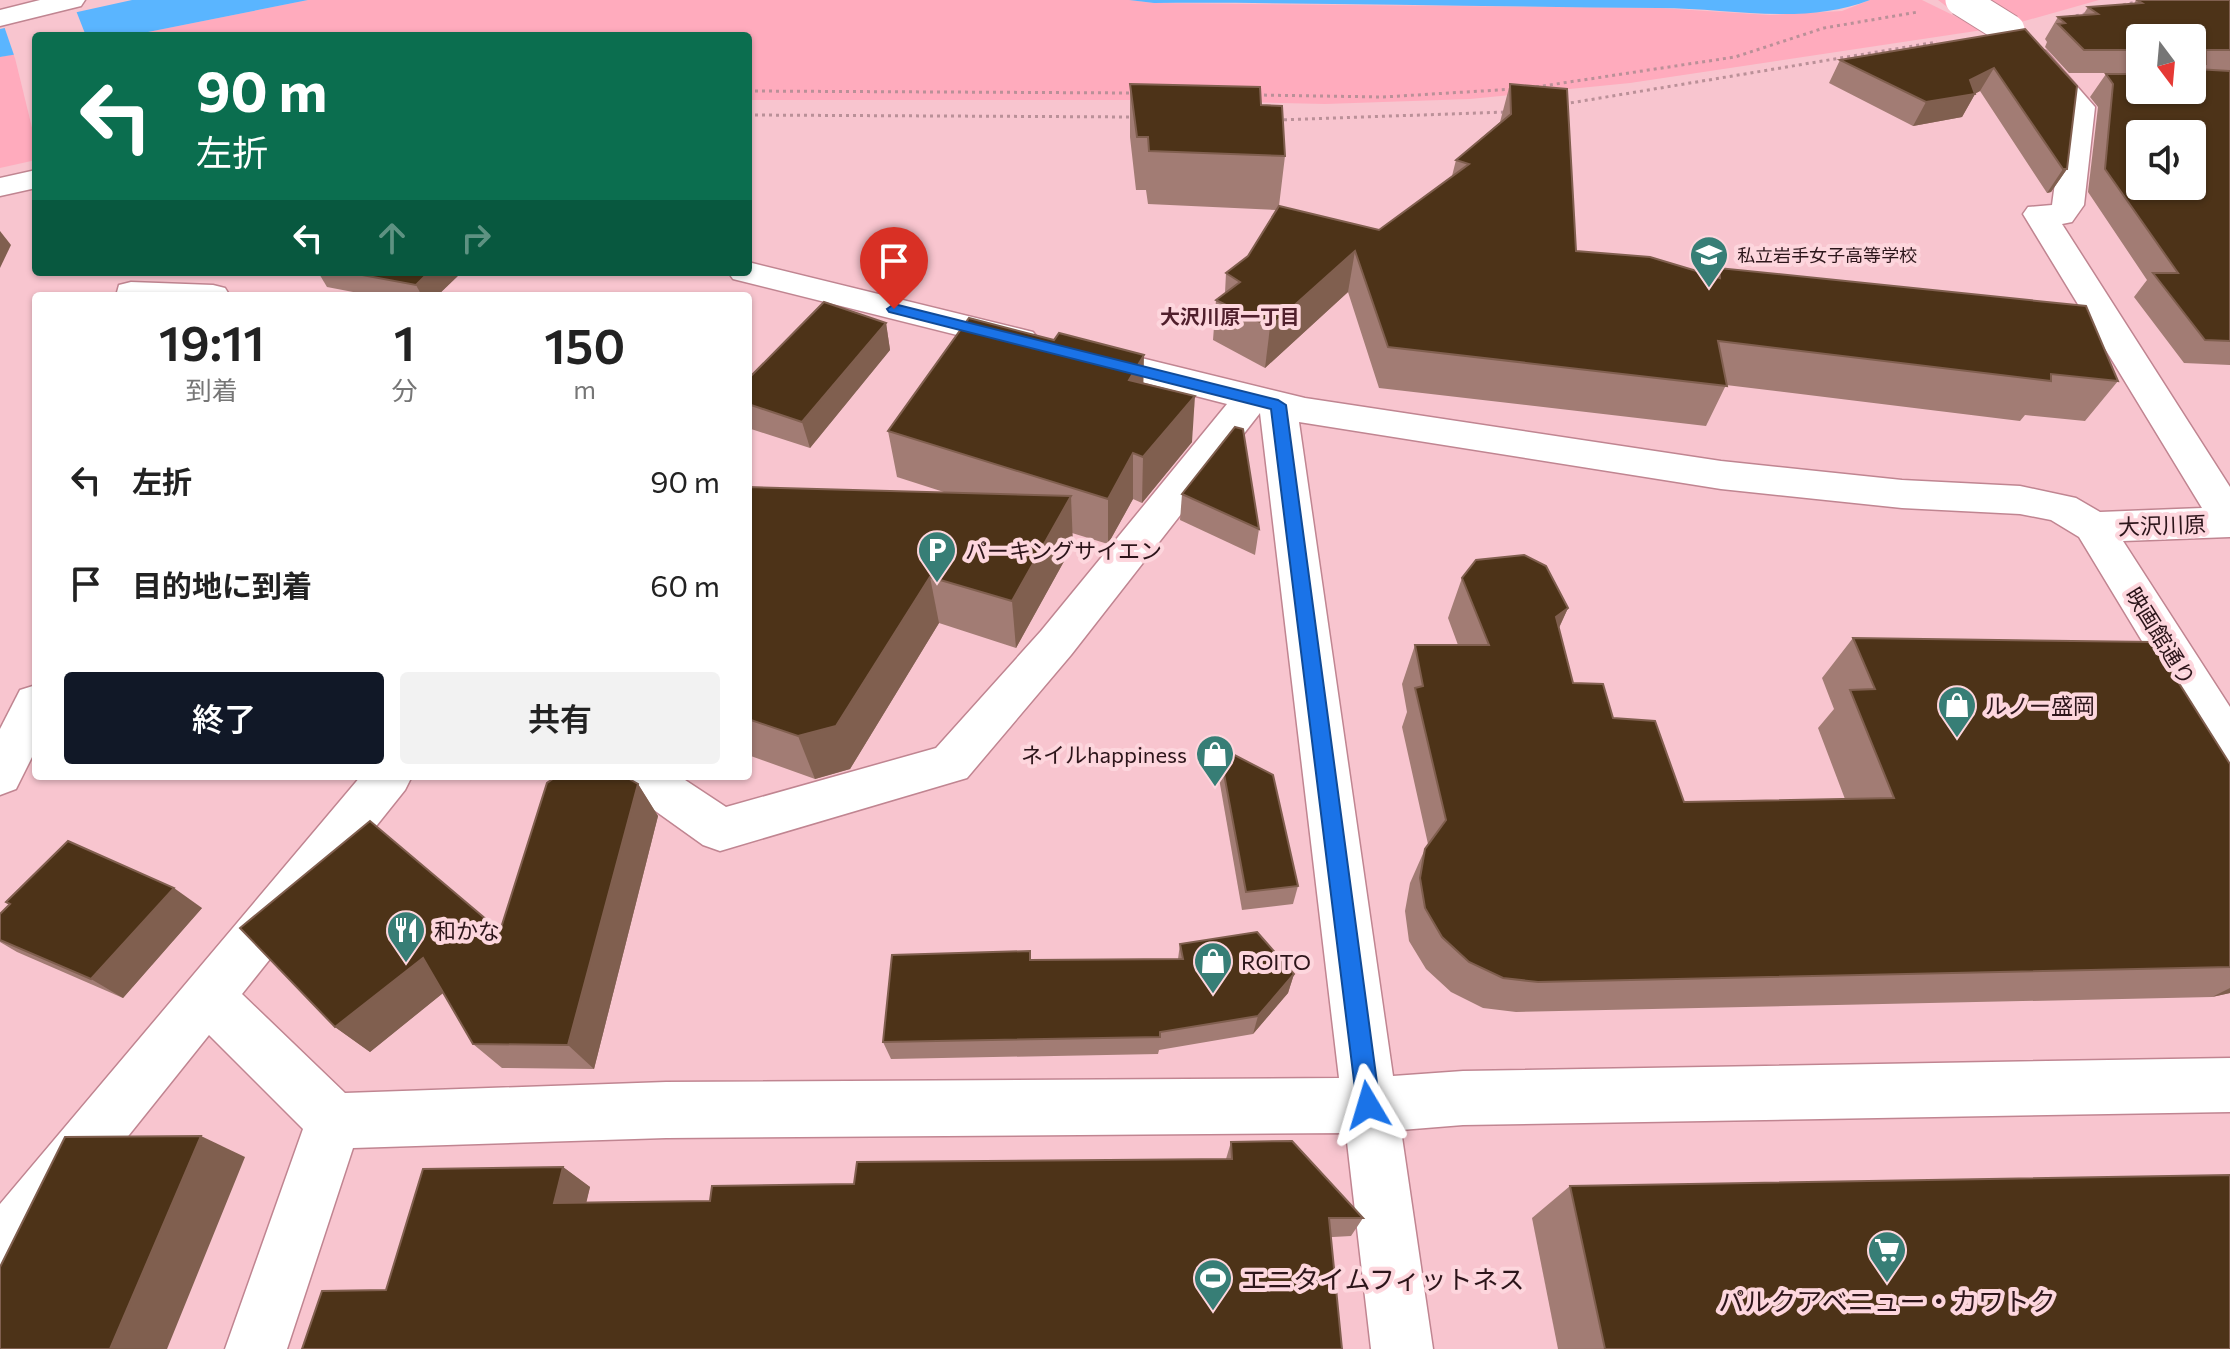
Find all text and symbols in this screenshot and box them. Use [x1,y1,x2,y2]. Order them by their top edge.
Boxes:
north arrow [2126,24,2206,104]
map controls [2126,24,2206,200]
text: 90 m [196,55,327,124]
icon: left [64,64,168,168]
button: sound [2126,120,2206,200]
text: 左折 [196,129,268,173]
icon: left [286,216,330,260]
icon: ahead [370,216,414,260]
icon: right [454,216,498,260]
pin [860,227,928,309]
school or university icon: 私立岩手女子高等学校 [1688,234,1730,289]
icon: arrive [872,239,916,283]
place label: 私立岩手女子高等学校 [1737,244,1917,266]
district label: 大沢川原一丁目 [1160,304,1300,328]
text: 19:11 [159,312,265,371]
text: 1 [394,312,415,371]
text: 150 [544,315,625,374]
text: m [573,373,596,404]
text: 到着 [186,374,238,405]
text: 分 [391,374,417,405]
icon: left [64,458,108,502]
text: 左折 [132,462,192,499]
text: 90 m [650,462,720,499]
street label: 大沢川原 [2118,510,2206,540]
parking icon: パーキングサイエン [916,529,958,584]
place label: パーキングサイエン [965,537,1162,564]
icon: arrive [64,562,108,606]
text: 目的地に到着 [132,566,312,603]
text: 60 m [650,566,720,603]
street label: 映画館通り [2120,582,2202,690]
button: 終了 [64,672,384,764]
button: 共有 [400,672,720,764]
shop icon: ルノー盛岡 [1936,684,1978,739]
place label: ルノー盛岡 [1985,692,2095,719]
shop icon: ネイルhappiness [1194,733,1236,788]
place label: ネイルhappiness [1021,741,1187,768]
restaurant icon: 和かな [385,909,427,964]
place label: 和かな [434,917,500,944]
shop icon: ROITO [1192,940,1234,995]
place label: ROITO [1241,948,1311,975]
position arrow [1326,1063,1410,1147]
supermarket icon: パルクアベニュー・カワトク [1866,1229,1908,1284]
sports icon: エニタイムフィットネス [1192,1257,1234,1312]
place label: エニタイムフィットネス [1241,1263,1524,1294]
place label: パルクアベニュー・カワトク [1718,1285,2056,1316]

